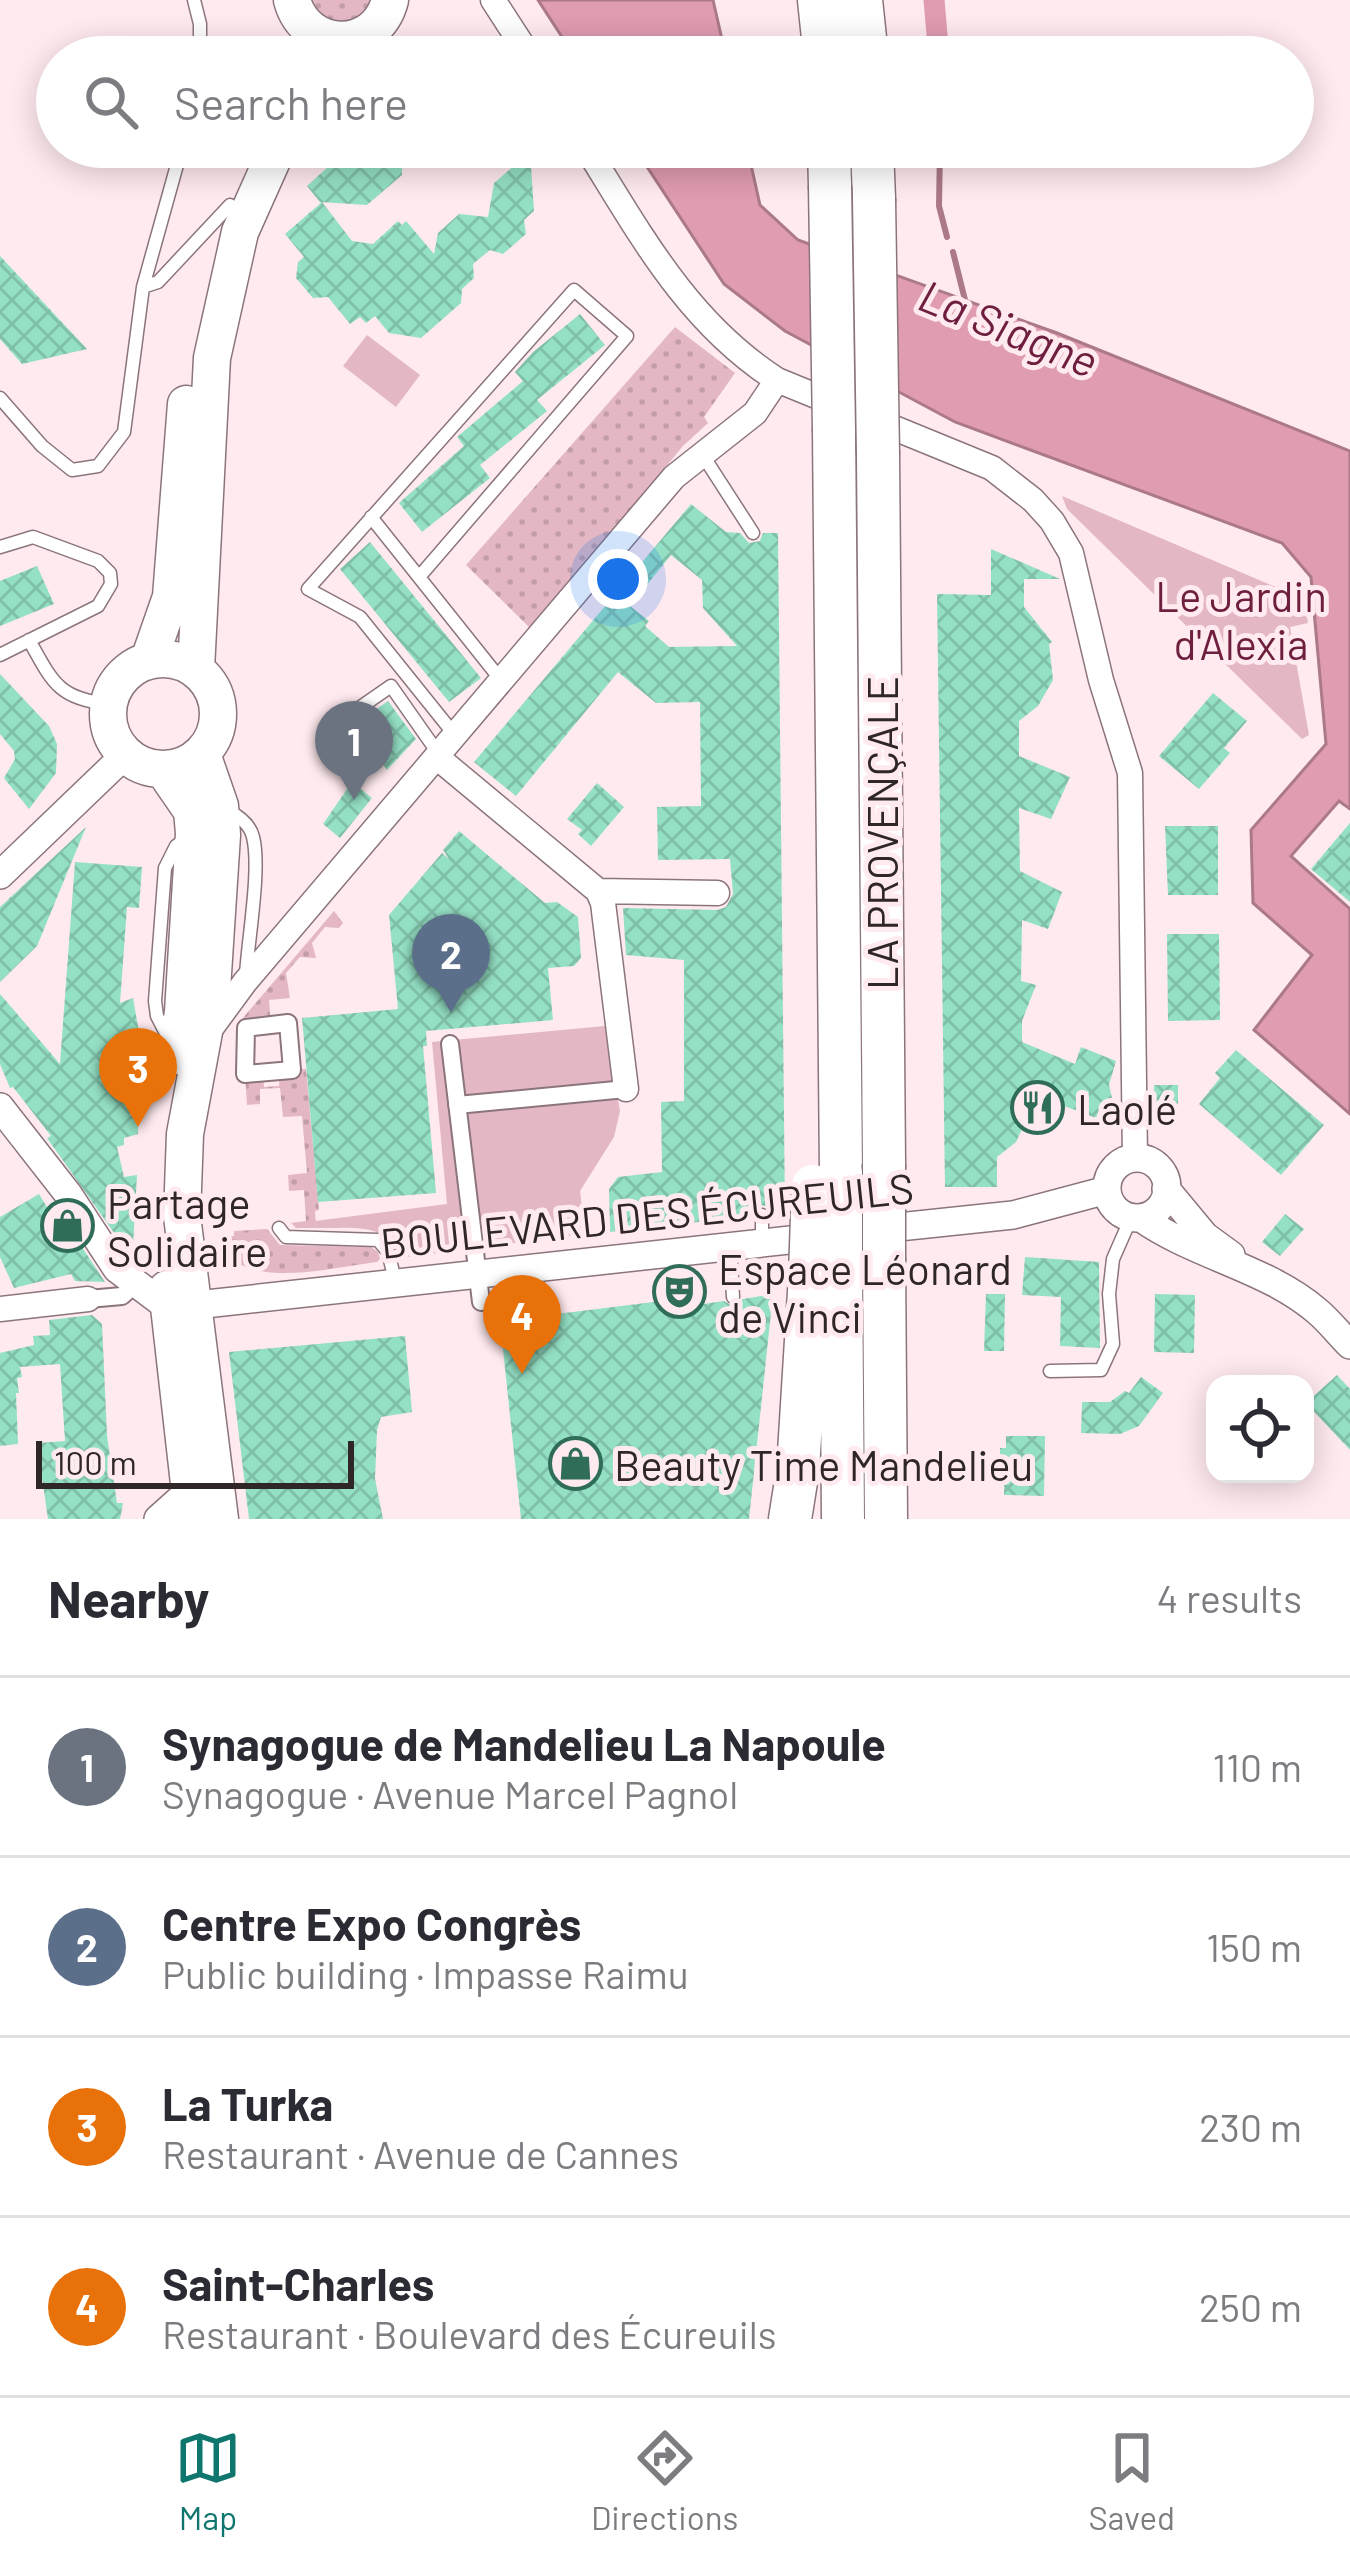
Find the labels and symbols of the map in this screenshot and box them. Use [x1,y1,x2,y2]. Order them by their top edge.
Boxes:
water label: La Siagne [912,267,1106,387]
your location [588,549,648,609]
park label: Le Jardin d'Alexia [1155,570,1327,668]
street label: LA PROVENÇALE [856,676,906,990]
pin: 1 [315,701,393,800]
pin: 2 [412,914,490,1013]
pin: 3 [99,1028,177,1127]
restaurant icon: Laolé [1010,1080,1066,1136]
place label: Laolé [1077,1083,1177,1133]
street label: BOULEVARD DES ÉCUREUILS [378,1161,916,1267]
place label: Partage Solidaire [107,1177,267,1275]
shop icon: Partage Solidaire [40,1198,96,1254]
place label: Espace Léonard de Vinci [718,1243,1012,1341]
theatre icon: Espace Léonard de Vinci [651,1264,707,1320]
pin: 4 [483,1275,561,1374]
scale bar [36,1435,354,1488]
shop icon: Beauty Time Mandelieu [547,1436,603,1492]
place label: Beauty Time Mandelieu [614,1439,1033,1490]

